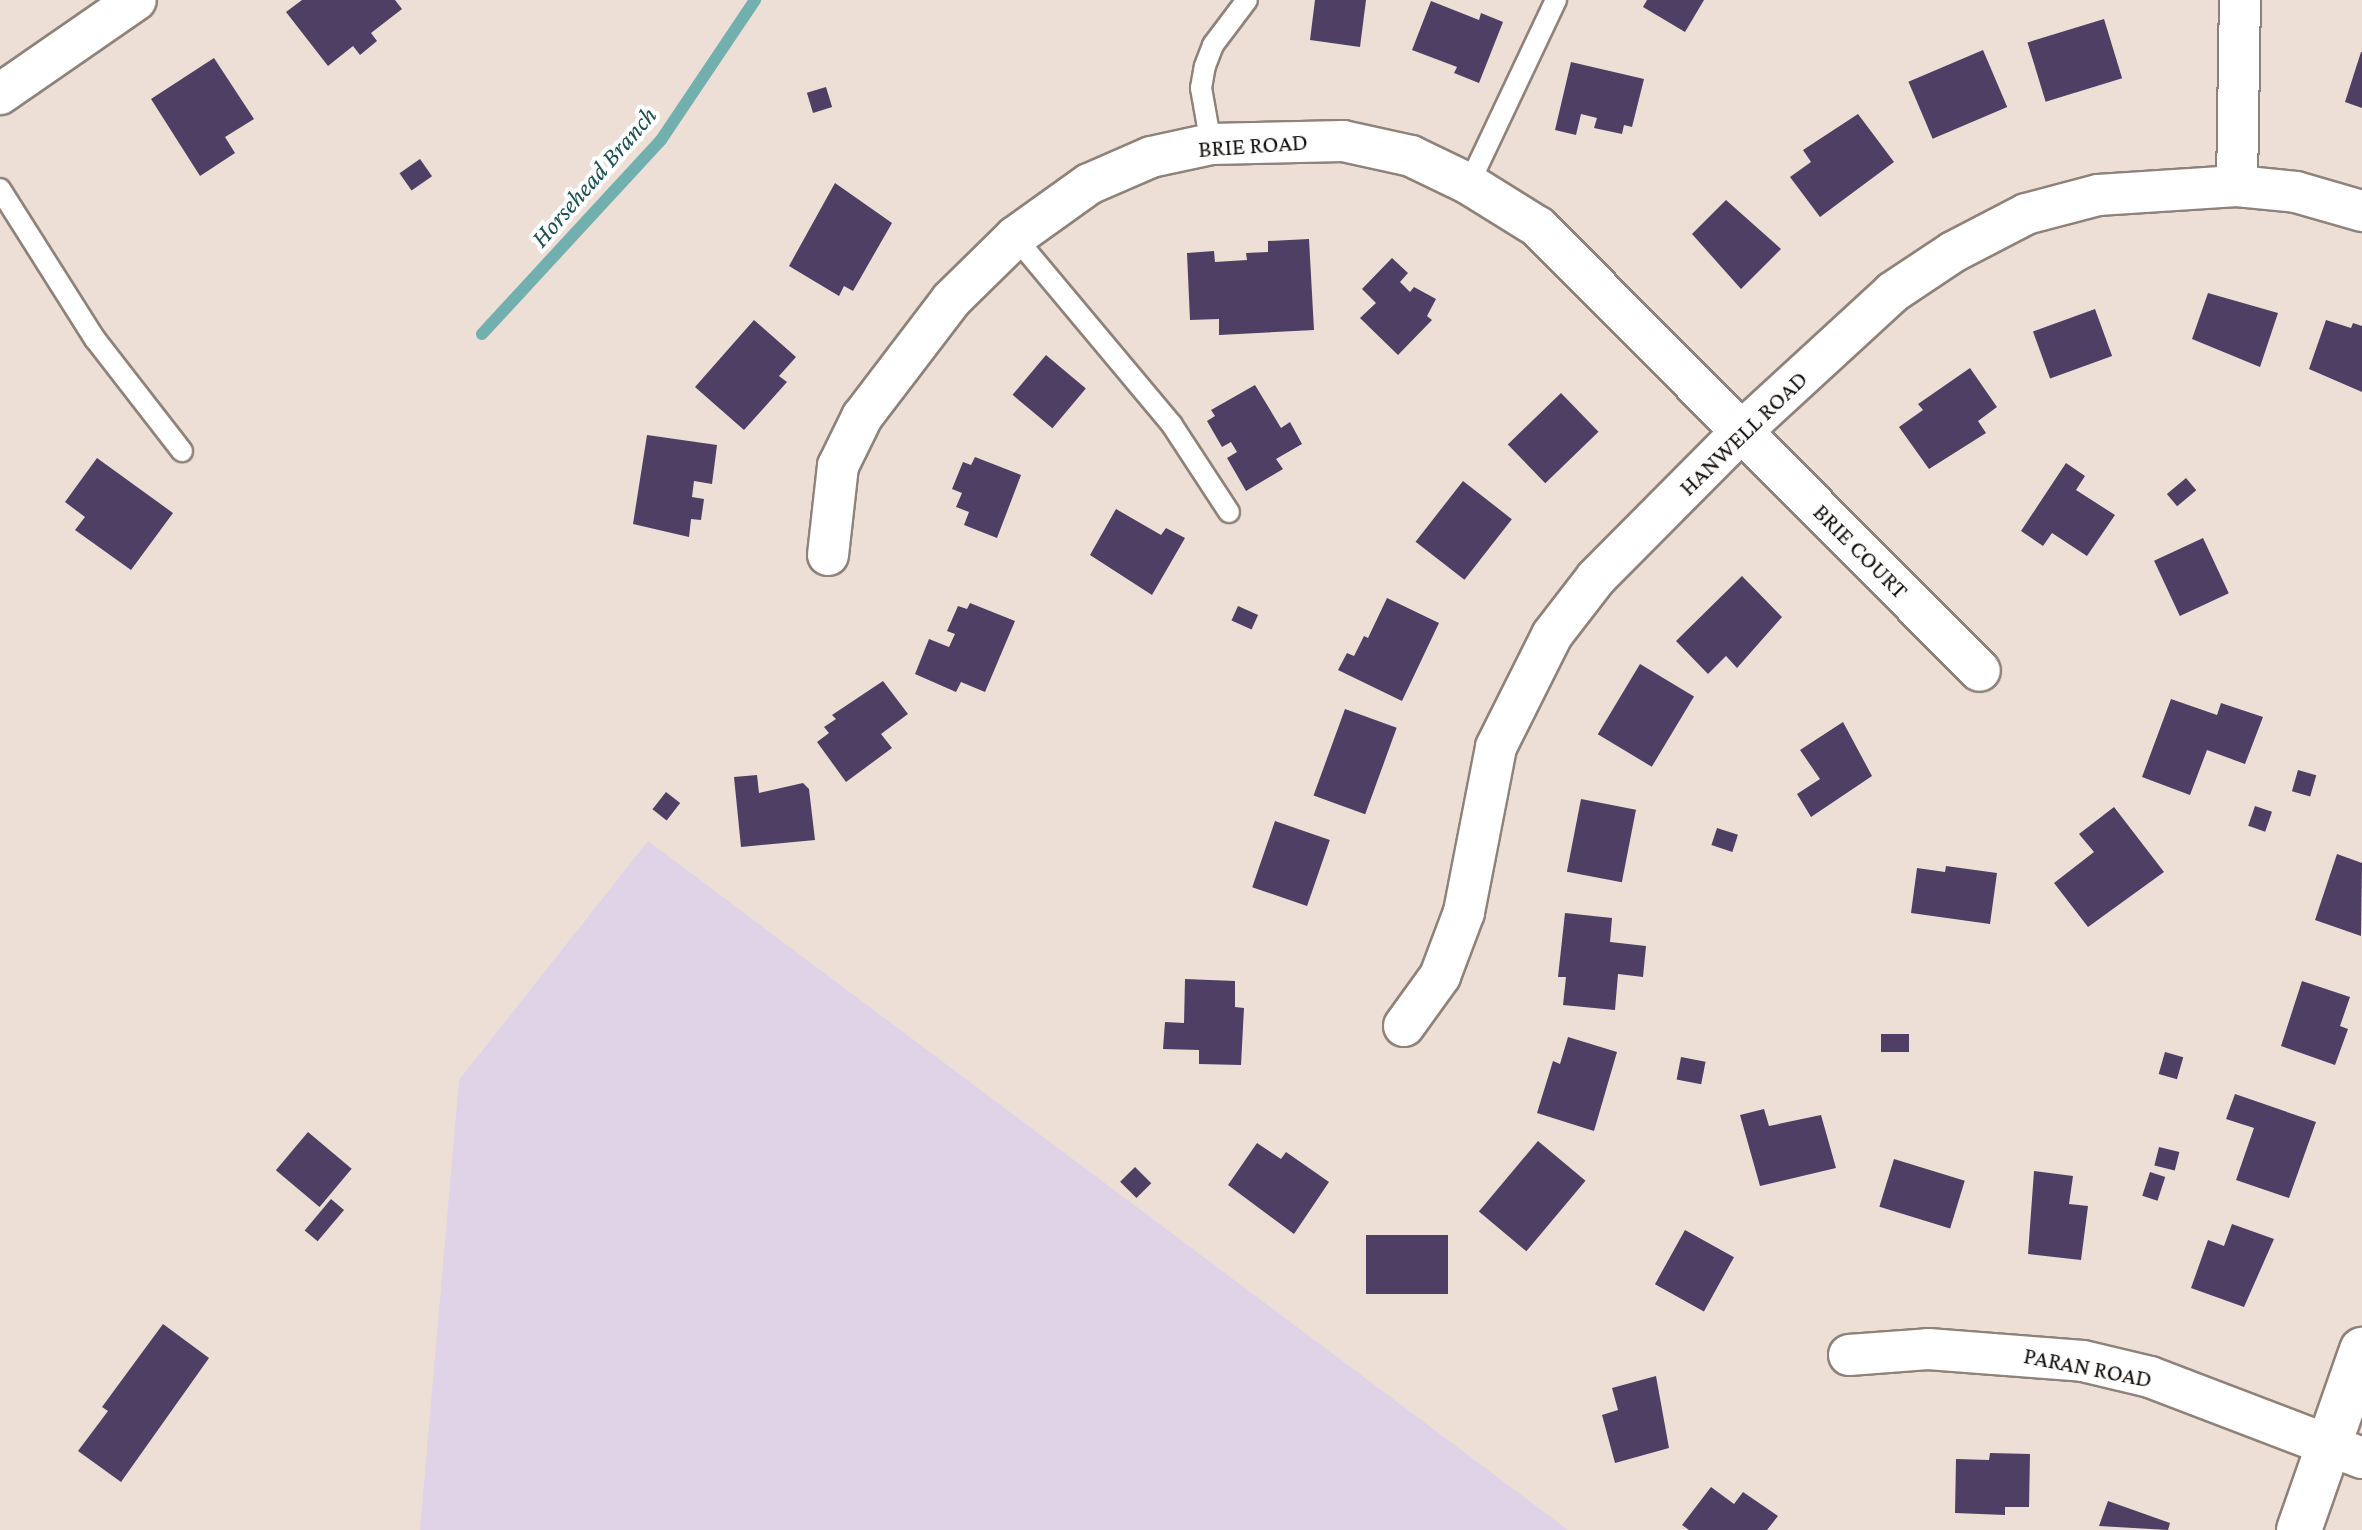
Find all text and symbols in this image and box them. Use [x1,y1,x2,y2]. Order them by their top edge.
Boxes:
water label: Horsehead Branch [524,100,664,254]
street label: BRIE ROAD [1197,127,1309,163]
street label: HANWELL ROAD [1673,365,1813,501]
street label: BRIE COURT [1807,497,1915,605]
street label: PARAN ROAD [2021,1340,2155,1394]

